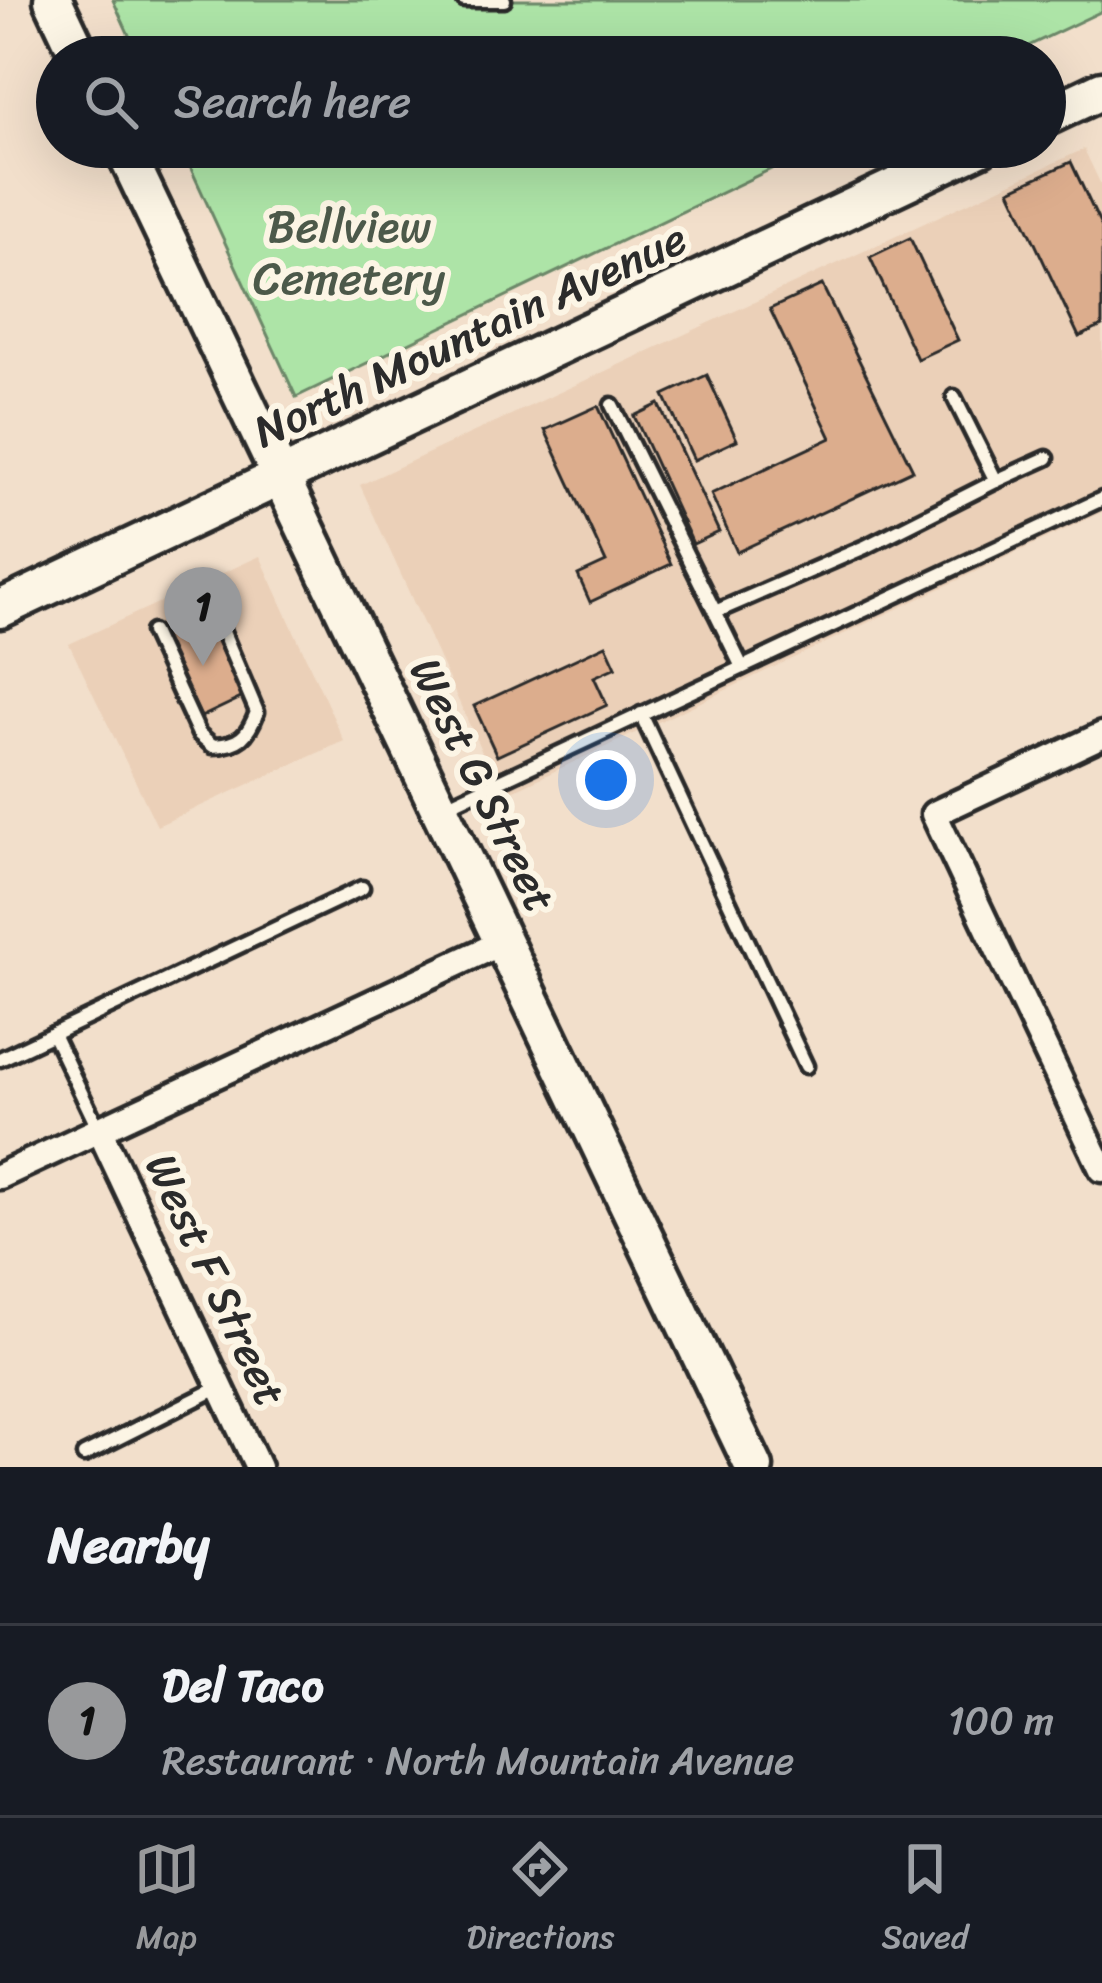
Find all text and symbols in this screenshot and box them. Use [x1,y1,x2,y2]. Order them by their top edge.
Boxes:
search box [36,36,1066,168]
text: Search here [174,62,411,142]
icon: search [78,69,144,135]
park label: Bellview Cemetery [253,187,446,319]
street label: North Mountain Avenue [239,199,701,471]
pin: 1 [164,567,242,666]
street label: West G Street [387,643,579,927]
your location [576,750,636,810]
street label: West F Street [122,1140,310,1420]
text: Nearby [48,1500,209,1590]
text: Del Taco [162,1646,324,1726]
text: 1 [79,1686,95,1755]
text: 100 m [948,1686,1054,1755]
text: Restaurant · North Mountain Avenue [162,1726,794,1795]
tab: Map [134,1836,200,1966]
tab: Directions [467,1836,614,1966]
tab: Saved [881,1836,968,1966]

